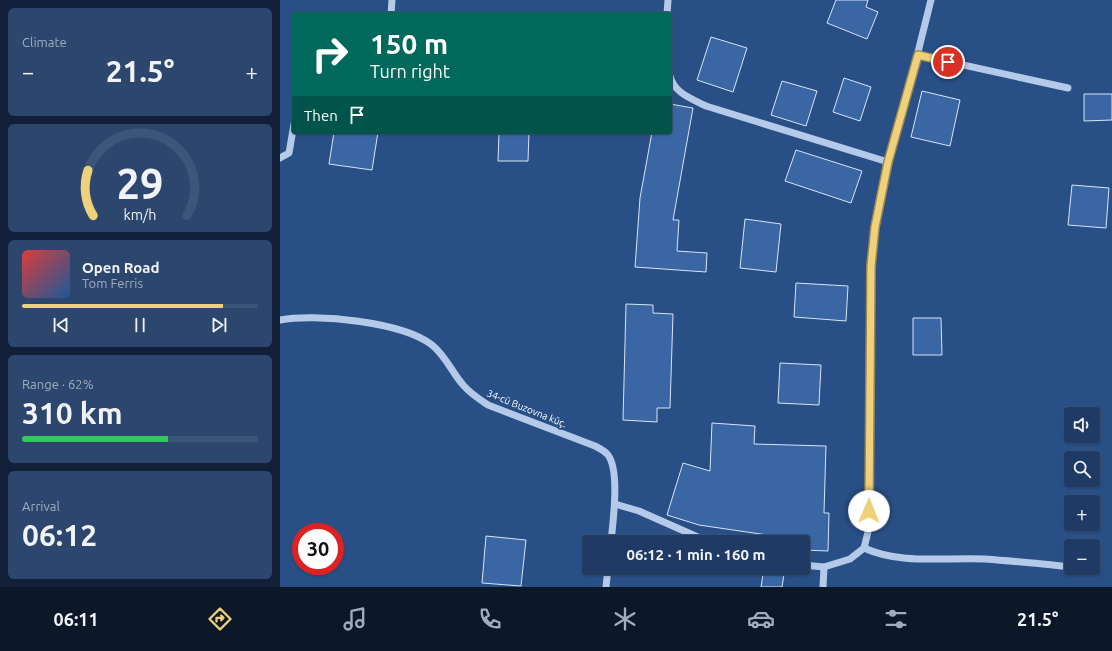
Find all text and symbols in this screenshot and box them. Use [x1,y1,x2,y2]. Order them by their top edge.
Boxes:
icon: right [304,28,356,80]
text: 150 m [370,28,448,59]
text: Climate [22,35,67,49]
pin [931,45,965,79]
icon: arrive [937,51,959,73]
text: 21.5° [106,54,174,88]
text: − [22,59,34,84]
text: + [246,59,258,84]
text: Turn right [370,61,450,81]
icon: arrive [346,104,368,126]
text: Then [304,107,338,124]
text: 29 [117,159,163,206]
text: km/h [124,206,156,222]
text: Open Road [82,259,159,276]
text: Tom Ferris [82,276,143,290]
icon: previous [50,314,72,336]
icon: pause [129,314,151,336]
icon: next [208,314,230,336]
text: Range · 62% [22,377,94,391]
street label: 34-cü Buzovna küç. [485,387,568,430]
text: 310 km [22,396,123,430]
map controls [1064,407,1100,575]
button: sound [1064,407,1100,443]
button: search [1064,451,1100,487]
position arrow [848,490,890,532]
button: + [1064,495,1100,531]
text: Arrival [22,499,60,513]
text: 06:12 [22,518,97,552]
speed limit sign: 30 [292,523,344,575]
button: − [1064,539,1100,575]
text: 06:12 · 1 min · 160 m [627,546,765,563]
icon: directions [206,605,234,633]
icon: music [341,605,369,633]
icon: phone [476,605,504,633]
icon: climate [611,605,639,633]
icon: car [747,605,775,633]
icon: filters [882,605,910,633]
text: 06:11 [54,609,99,629]
text: 21.5° [1017,609,1058,629]

